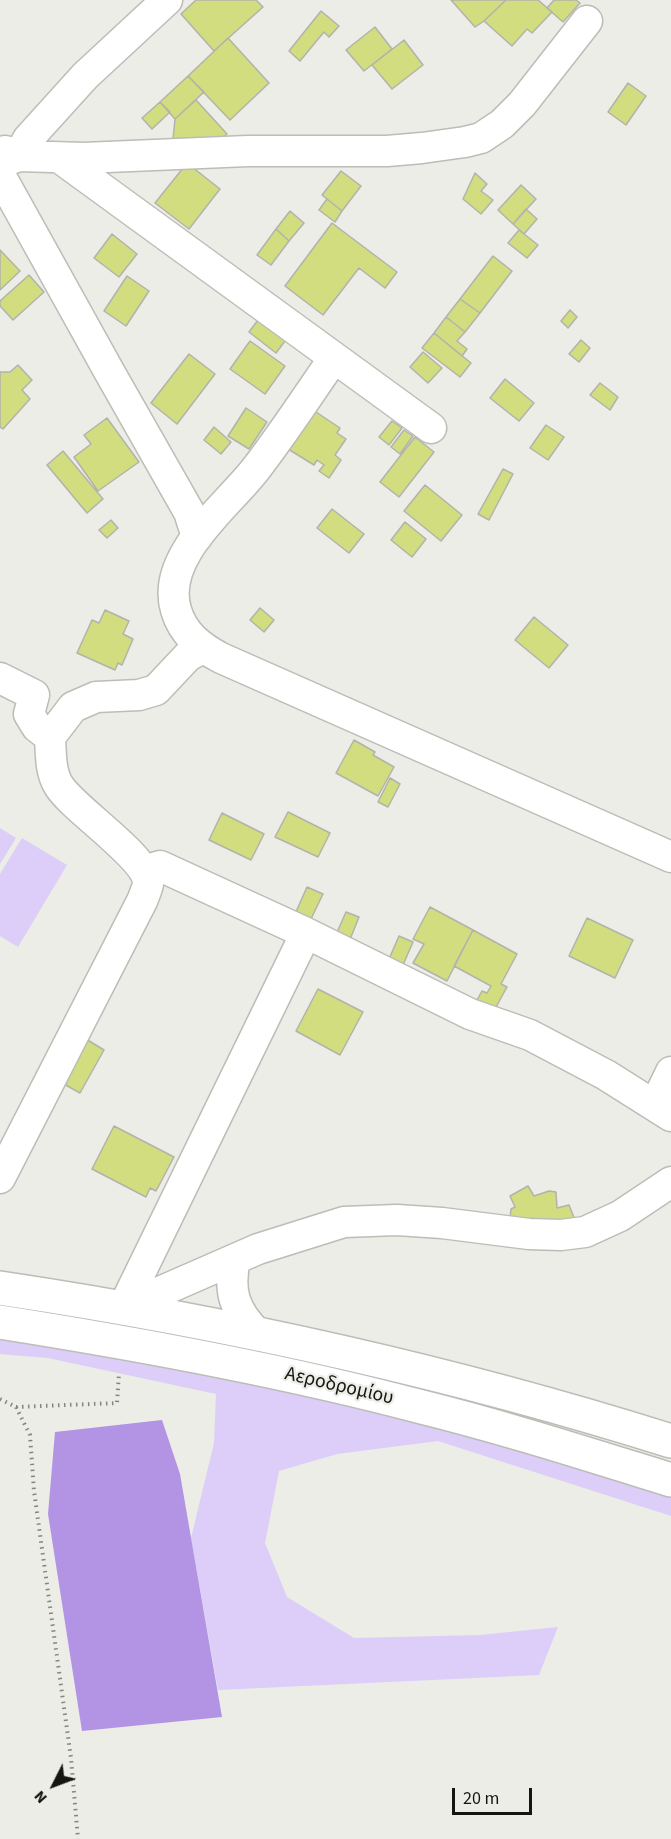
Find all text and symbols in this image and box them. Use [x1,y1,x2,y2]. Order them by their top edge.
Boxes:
street label: Αεροδρομίου [282,1363,396,1411]
north arrow [24,1755,84,1815]
scale bar [455,1776,534,1814]
text: N [29,1786,52,1808]
text: 20 m [463,1786,499,1811]

